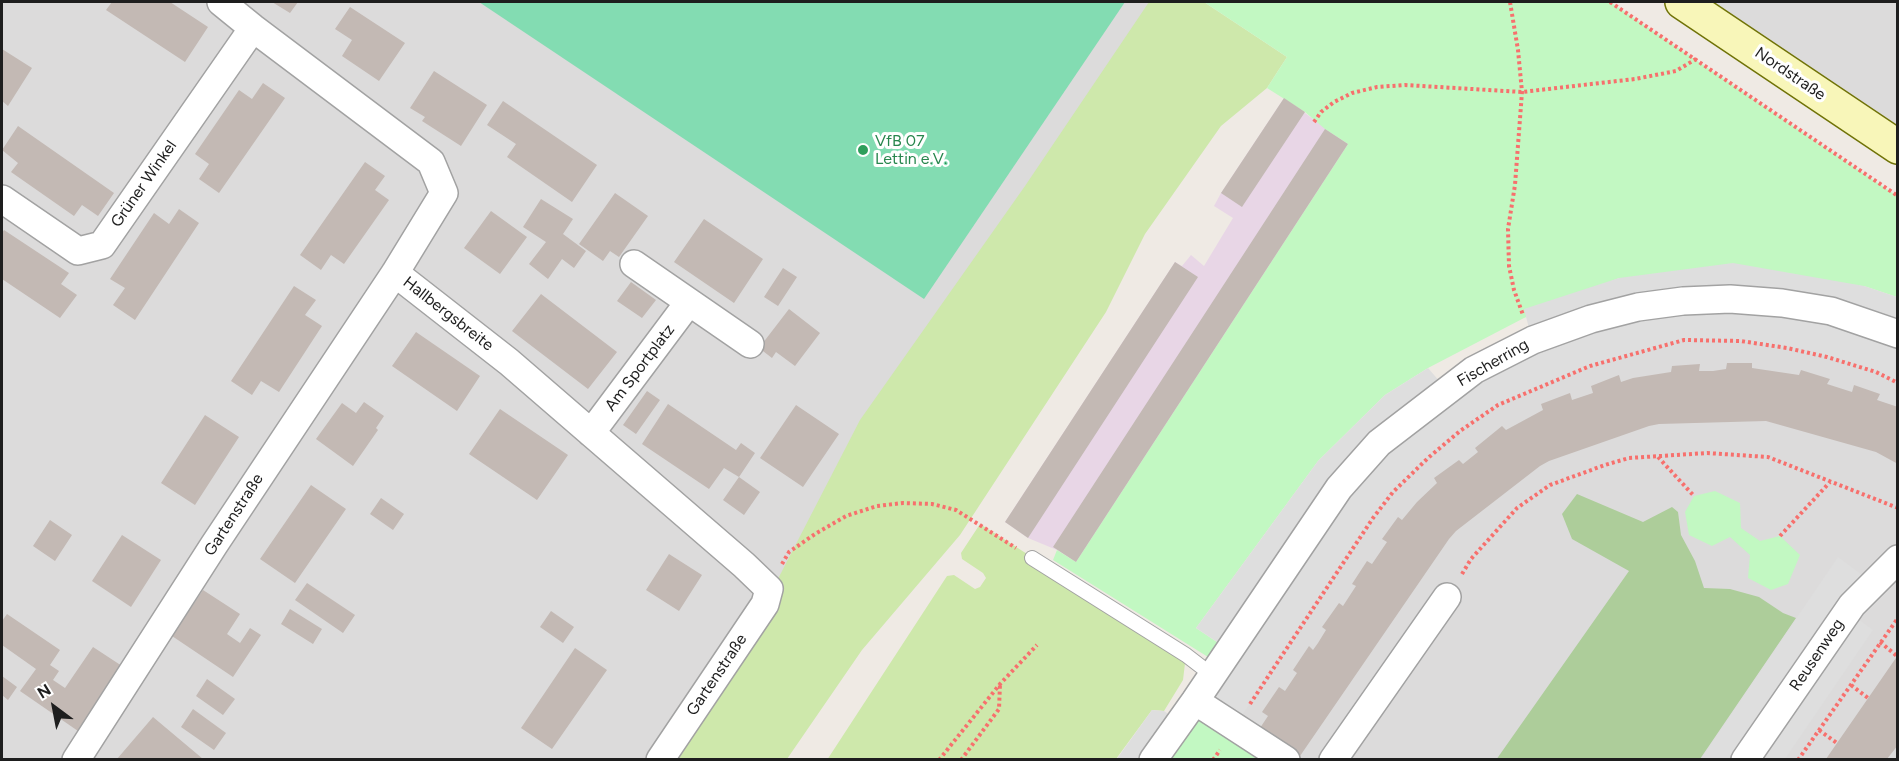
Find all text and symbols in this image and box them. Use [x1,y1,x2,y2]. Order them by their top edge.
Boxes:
street label: Nordstraße [1751,43,1829,105]
place label: VfB 07 Lettin e.V. [875,131,947,169]
street label: Grüner Winkel [107,137,181,231]
marker: VfB 07 Lettin e.V. [856,143,870,157]
street label: Hallbergsbreite [399,273,497,355]
street label: Am Sportplatz [601,321,679,415]
street label: Fischerring [1454,335,1532,391]
street label: Gartenstraße [200,470,268,560]
street label: Reusenweg [1786,615,1848,695]
street label: Gartenstraße [683,631,751,719]
north arrow [24,677,84,737]
text: N [34,680,54,703]

